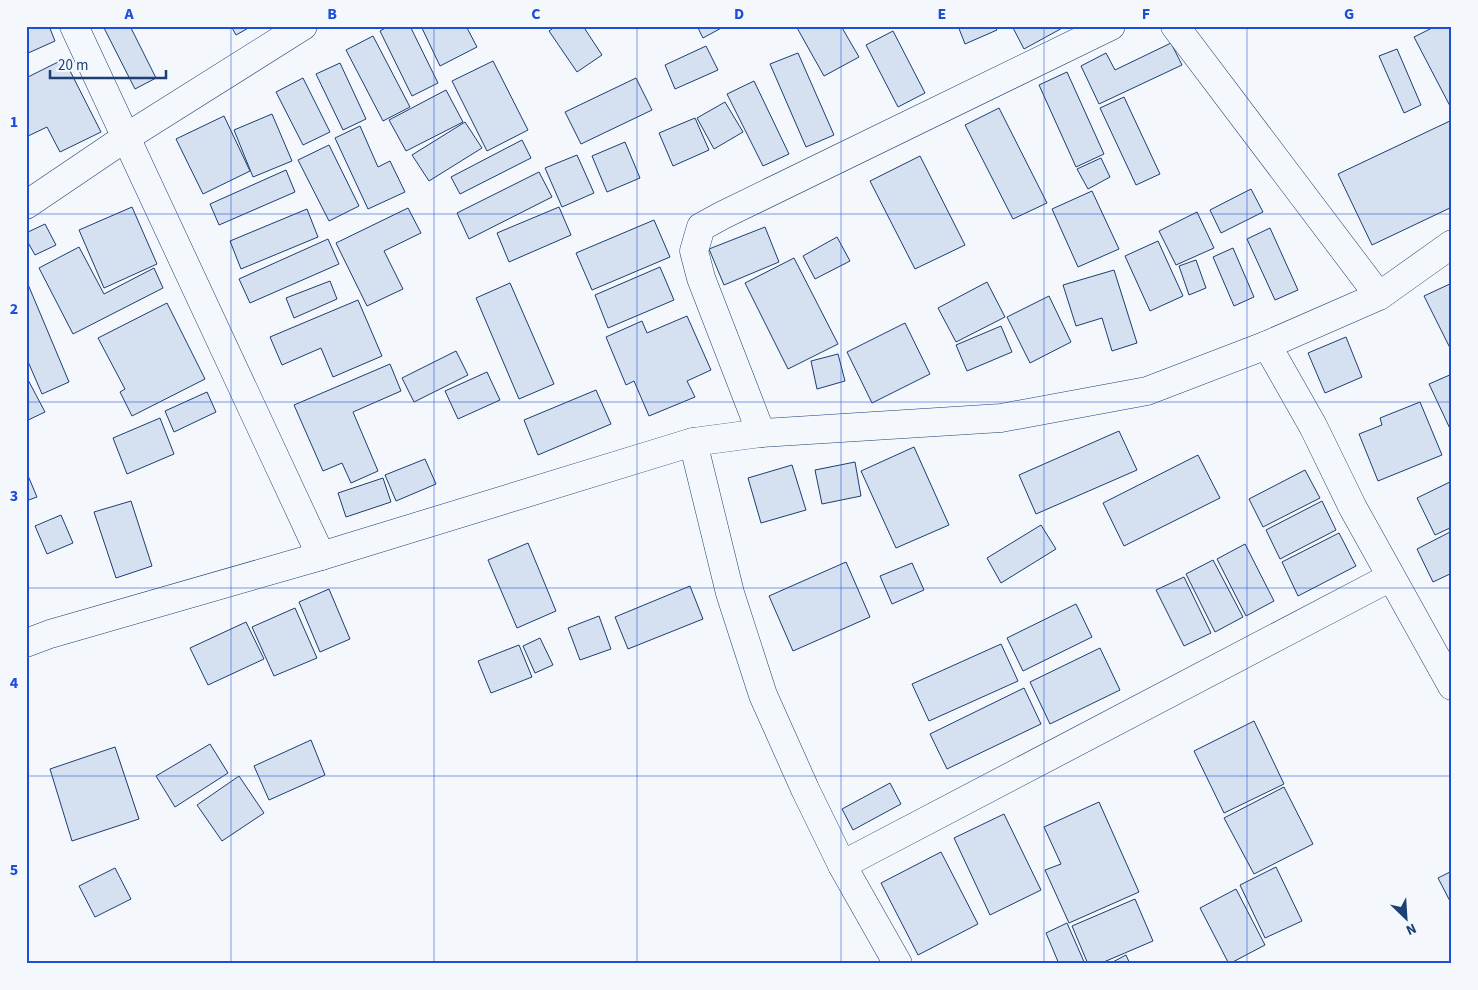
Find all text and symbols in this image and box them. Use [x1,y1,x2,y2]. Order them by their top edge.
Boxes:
text: A [123,3,134,25]
text: B [327,3,337,25]
text: C [531,3,541,25]
text: D [734,3,744,25]
text: E [938,3,946,25]
text: F [1142,3,1150,25]
text: G [1344,3,1354,25]
scale bar [50,48,166,80]
text: 20 m [58,55,88,76]
text: 1 [10,111,18,133]
text: 2 [10,298,18,320]
text: 3 [10,485,18,507]
text: 4 [10,672,19,694]
text: 5 [10,859,18,881]
north arrow [1380,892,1430,942]
text: N [1403,918,1420,940]

